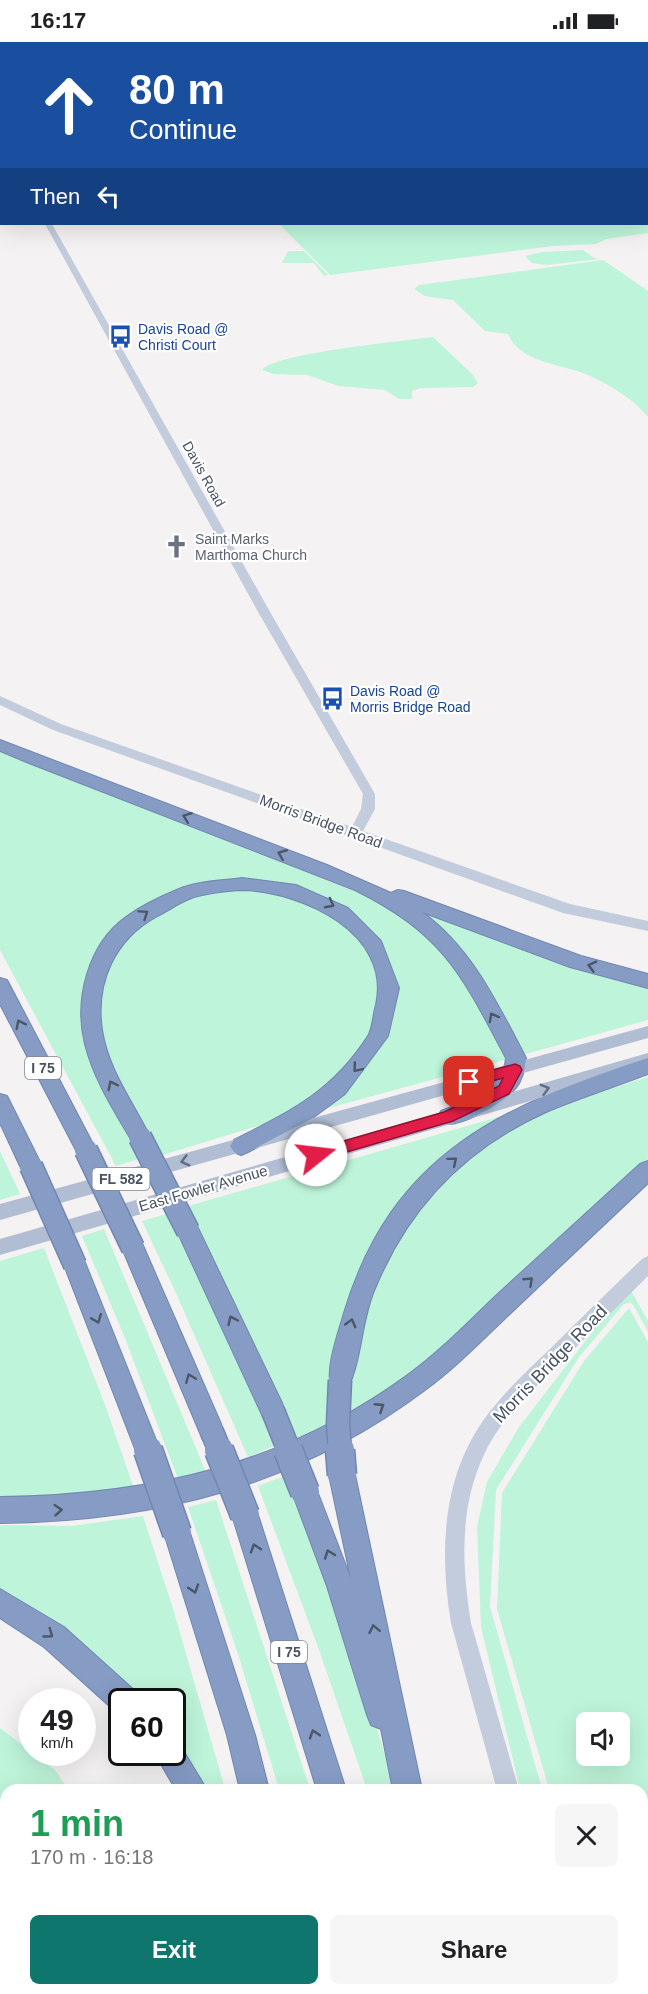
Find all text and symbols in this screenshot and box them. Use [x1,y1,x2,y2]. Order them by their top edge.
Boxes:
text: 16:17 [30,8,86,33]
icon: ahead [30,66,108,144]
text: 80 m [129,66,225,113]
text: Continue [129,115,237,145]
icon: left [92,180,125,213]
text: Then [30,184,80,209]
place label: Davis Road @ Christi Court [138,321,228,353]
bus stop icon: Davis Road @ Christi Court [107,324,133,350]
street label: Davis Road [179,438,229,510]
place label: Saint Marks Marthoma Church [195,531,307,563]
church icon: Saint Marks Marthoma Church [164,534,190,560]
place label: Davis Road @ Morris Bridge Road [350,683,471,715]
bus stop icon: Davis Road @ Morris Bridge Road [319,686,345,712]
street label: Morris Bridge Road [257,791,385,851]
one-way arrow [182,812,192,825]
one-way arrow [277,849,288,861]
one-way arrow [323,897,334,908]
one-way arrow [137,910,148,921]
one-way arrow [587,961,597,973]
one-way arrow [489,1013,500,1023]
one-way arrow [16,1020,27,1030]
pin [443,1056,494,1107]
road number: I 75 [25,1057,61,1079]
one-way arrow [353,1061,364,1072]
icon: arrive [452,1065,485,1098]
one-way arrow [108,1081,120,1092]
one-way arrow [539,1084,550,1096]
position arrow [284,1123,348,1187]
one-way arrow [180,1154,190,1167]
one-way arrow [446,1157,457,1168]
street label: East Fowler Avenue [137,1161,269,1215]
road number: FL 582 [92,1168,150,1190]
one-way arrow [522,1277,533,1288]
street label: Morris Bridge Road [489,1301,611,1427]
one-way arrow [90,1312,102,1323]
one-way arrow [227,1315,239,1326]
one-way arrow [343,1318,356,1328]
one-way arrow [185,1373,197,1384]
one-way arrow [374,1403,385,1414]
one-way arrow [54,1503,63,1516]
one-way arrow [250,1543,263,1554]
one-way arrow [323,1549,336,1560]
one-way arrow [187,1583,200,1594]
one-way arrow [369,1625,382,1635]
one-way arrow [42,1627,53,1638]
road number: I 75 [271,1641,307,1663]
speed limit sign: 60 [108,1688,186,1766]
text: 49 [40,1703,74,1736]
map controls [576,1712,630,1766]
button: sound [576,1712,630,1766]
one-way arrow [309,1729,322,1740]
text: km/h [41,1734,73,1751]
text: 1 min [30,1803,124,1844]
button: close [555,1804,618,1867]
text: 170 m · 16:18 [30,1846,153,1868]
button: Exit [30,1915,318,1984]
button: Share [330,1915,618,1984]

